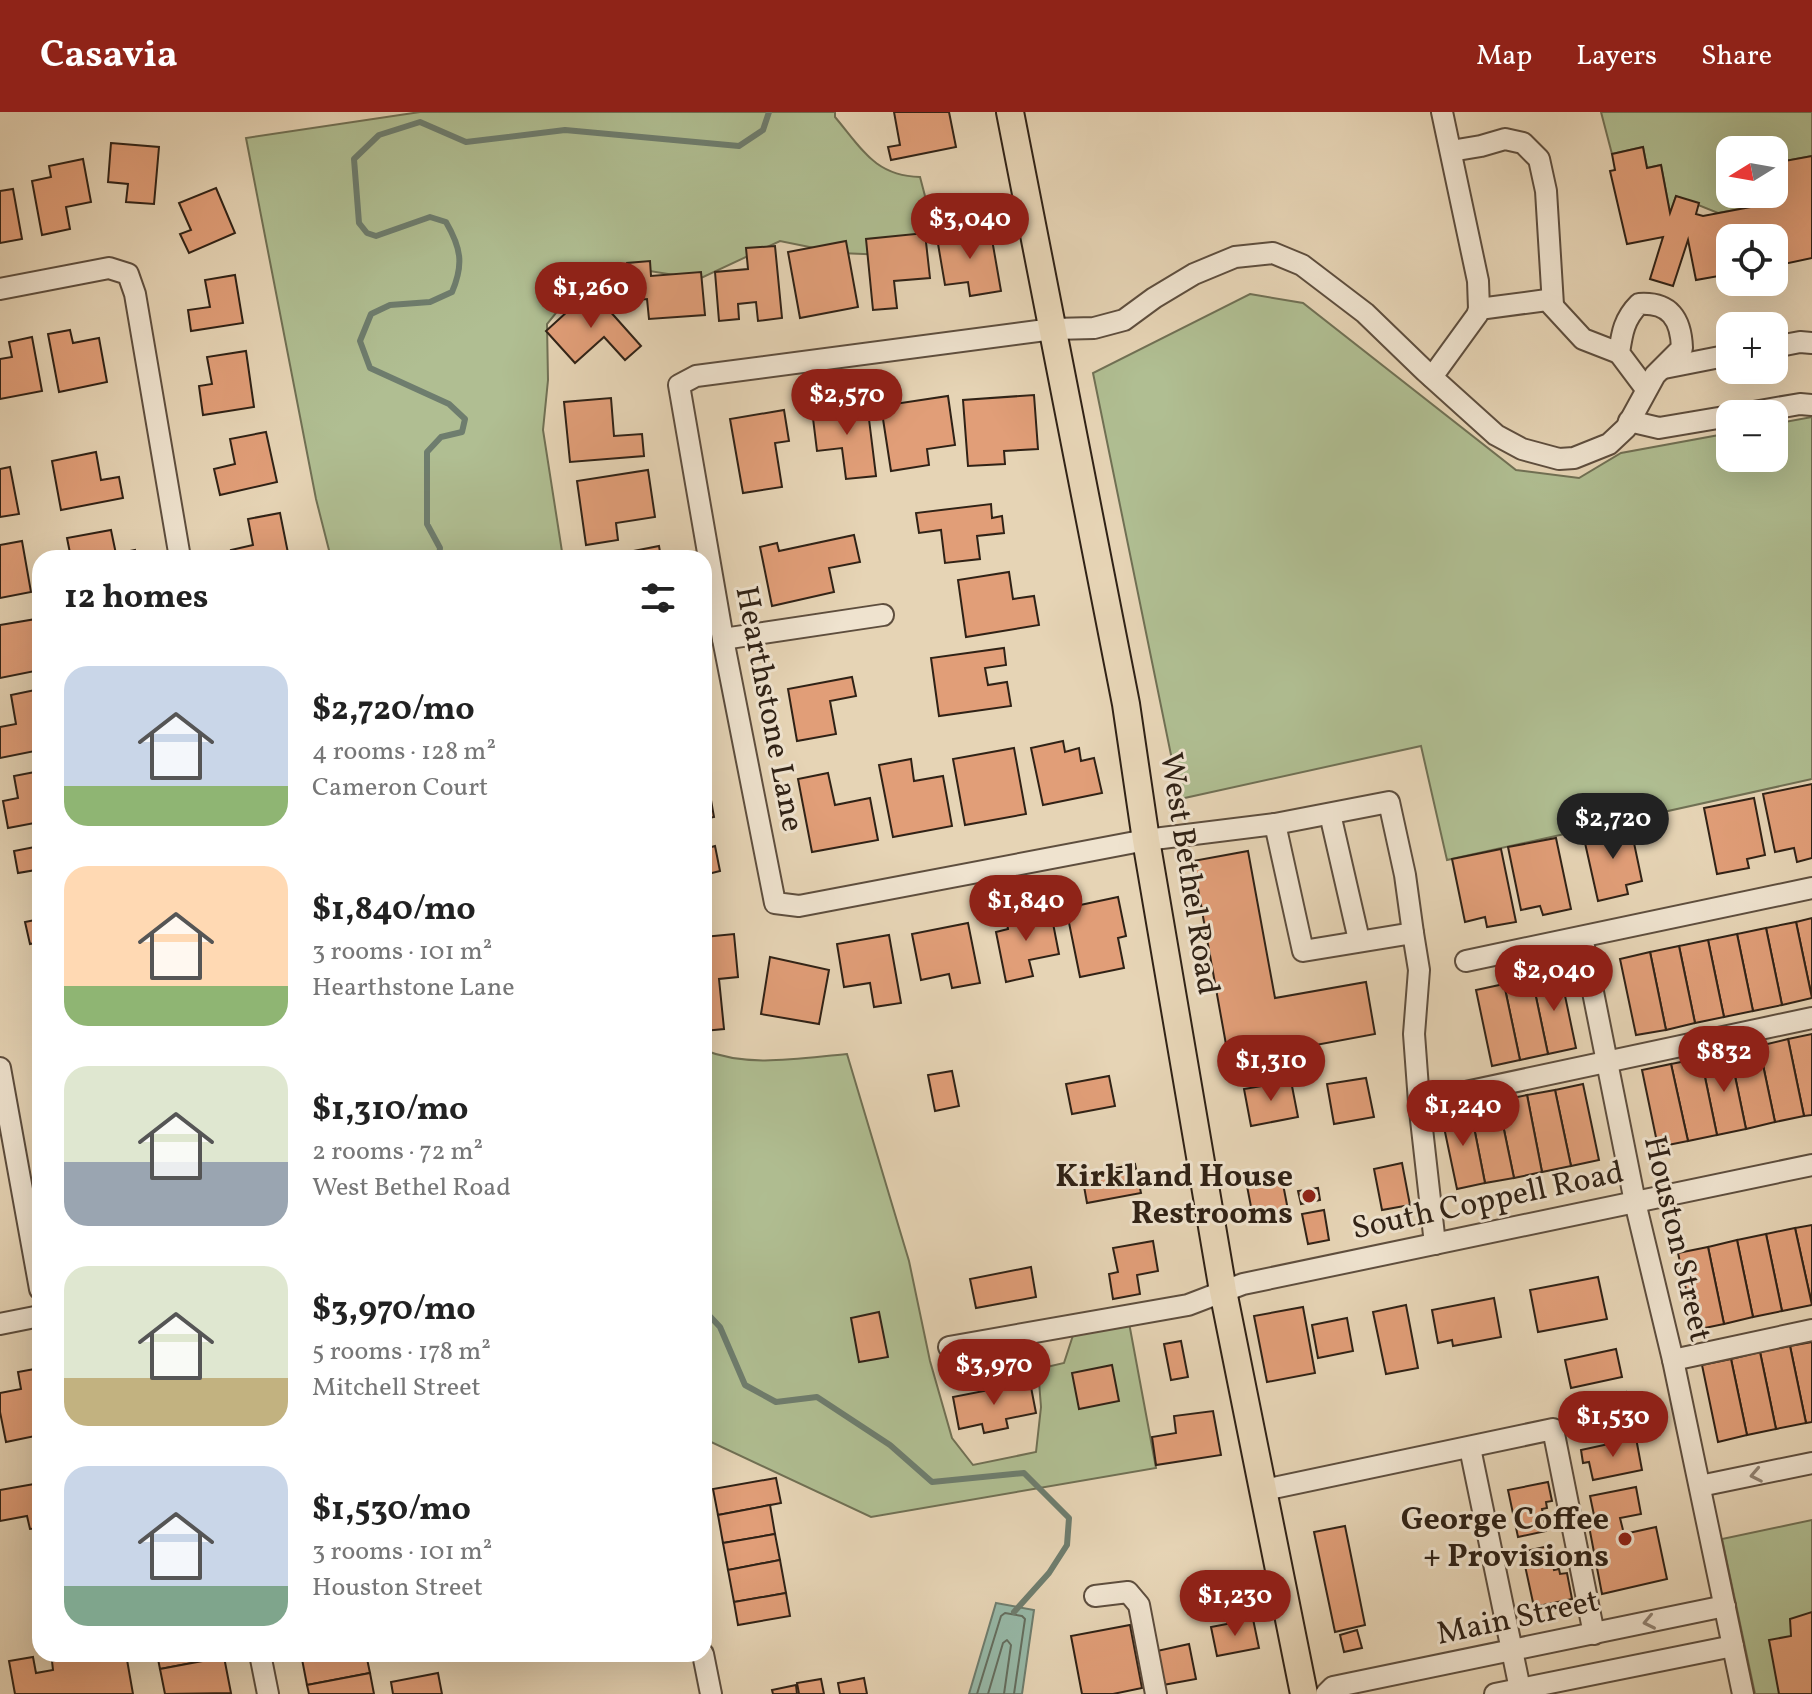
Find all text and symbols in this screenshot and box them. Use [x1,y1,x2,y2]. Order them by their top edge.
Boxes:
text: Casavia [40,30,178,83]
text: Map [1476,37,1532,76]
text: Layers [1576,37,1657,76]
text: Share [1701,37,1772,76]
north arrow [1716,136,1788,208]
map controls [1716,136,1788,472]
pin: $3,040 [905,193,1035,261]
text: $3,040 [929,201,1011,237]
button: locate [1716,224,1788,296]
pin: $1,260 [526,262,656,330]
text: $1,260 [553,270,629,306]
button: + [1716,312,1788,384]
pin: $2,570 [782,369,912,437]
text: $2,570 [809,377,885,413]
button: − [1716,400,1788,472]
text: 12 homes [64,575,208,622]
icon: filters [636,576,680,620]
street label: Hearthstone Lane [723,582,813,836]
text: $2,720/mo [312,687,475,734]
icon: home [128,698,224,794]
text: 4 rooms · 128 m² [312,734,496,770]
street label: West Bethel Road [1147,750,1229,998]
text: Cameron Court [312,770,488,806]
pin: $2,720 [1548,793,1678,861]
text: $2,720 [1575,801,1651,837]
pin: $1,840 [961,875,1091,943]
text: $1,840 [987,883,1065,919]
text: $1,840/mo [312,887,476,934]
icon: home [128,898,224,994]
text: 3 rooms · 101 m² [312,934,492,970]
pin: $2,040 [1489,945,1619,1013]
text: $2,040 [1513,953,1595,989]
text: Hearthstone Lane [312,970,515,1006]
pin: $832 [1677,1026,1771,1094]
text: $832 [1696,1034,1752,1070]
pin: $1,310 [1206,1035,1336,1103]
text: $1,310 [1235,1043,1307,1079]
pin: $1,240 [1398,1080,1528,1148]
text: $1,310/mo [312,1087,469,1134]
text: $1,240 [1425,1088,1501,1124]
icon: home [128,1098,224,1194]
street label: Houston Street [1631,1132,1721,1346]
text: 2 rooms · 72 m² [312,1134,483,1170]
street label: South Coppell Road [1348,1152,1628,1252]
place label: Kirkland House Restrooms [1055,1156,1293,1237]
text: West Bethel Road [312,1170,511,1206]
marker: Kirkland House Restrooms [1300,1187,1318,1205]
text: $3,970/mo [312,1287,476,1334]
icon: home [128,1298,224,1394]
text: 5 rooms · 178 m² [312,1334,491,1370]
pin: $3,970 [929,1339,1059,1407]
text: $3,970 [955,1347,1033,1383]
text: Mitchell Street [312,1370,481,1406]
pin: $1,530 [1548,1391,1678,1459]
text: $1,530 [1576,1399,1650,1435]
one-way arrow [1750,1466,1763,1483]
text: $1,530/mo [312,1487,471,1534]
icon: home [128,1498,224,1594]
place label: George Coffee + Provisions [1401,1499,1609,1580]
marker: George Coffee + Provisions [1616,1530,1634,1548]
text: 3 rooms · 101 m² [312,1534,492,1570]
text: Houston Street [312,1570,483,1606]
pin: $1,230 [1170,1570,1300,1638]
text: $1,230 [1198,1578,1272,1614]
street label: Main Street [1433,1580,1603,1658]
one-way arrow [1643,1613,1656,1630]

